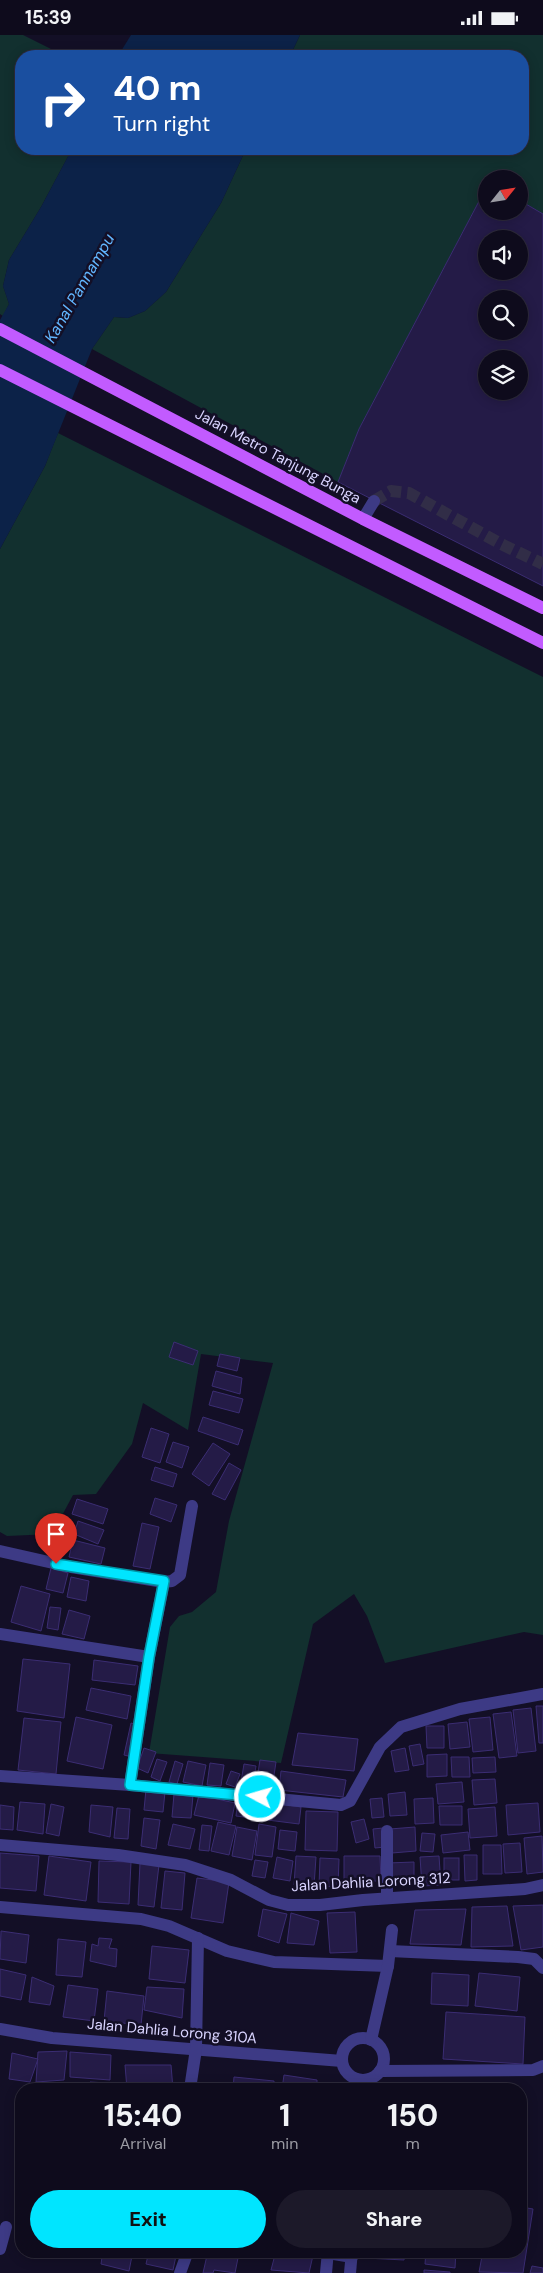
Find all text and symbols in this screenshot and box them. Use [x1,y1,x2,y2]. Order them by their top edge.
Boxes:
text: 15:39 [25,5,72,30]
text: 40 m [113,65,202,111]
icon: right [30,70,95,135]
text: Turn right [113,109,210,138]
north arrow [478,170,528,220]
map controls [478,170,528,400]
water label: Kanal Pannampu [40,230,119,347]
button: sound [478,230,528,280]
button: search [478,290,528,340]
button: layers [478,350,528,400]
street label: Jalan Metro Tanjung Bunga [192,404,364,508]
pin [35,1513,77,1564]
icon: arrive [42,1520,70,1548]
position arrow [233,1770,285,1822]
street label: Jalan Dahlia Lorong 312 [291,1868,451,1896]
street label: Jalan Dahlia Lorong 310A [86,2014,258,2048]
text: 15:40 [104,2096,182,2135]
text: 1 [279,2096,290,2135]
text: 150 [387,2096,438,2135]
text: Arrival [120,2133,166,2154]
text: min [271,2133,298,2154]
text: m [406,2133,420,2154]
button: Exit [30,2190,266,2248]
button: Share [276,2190,512,2248]

